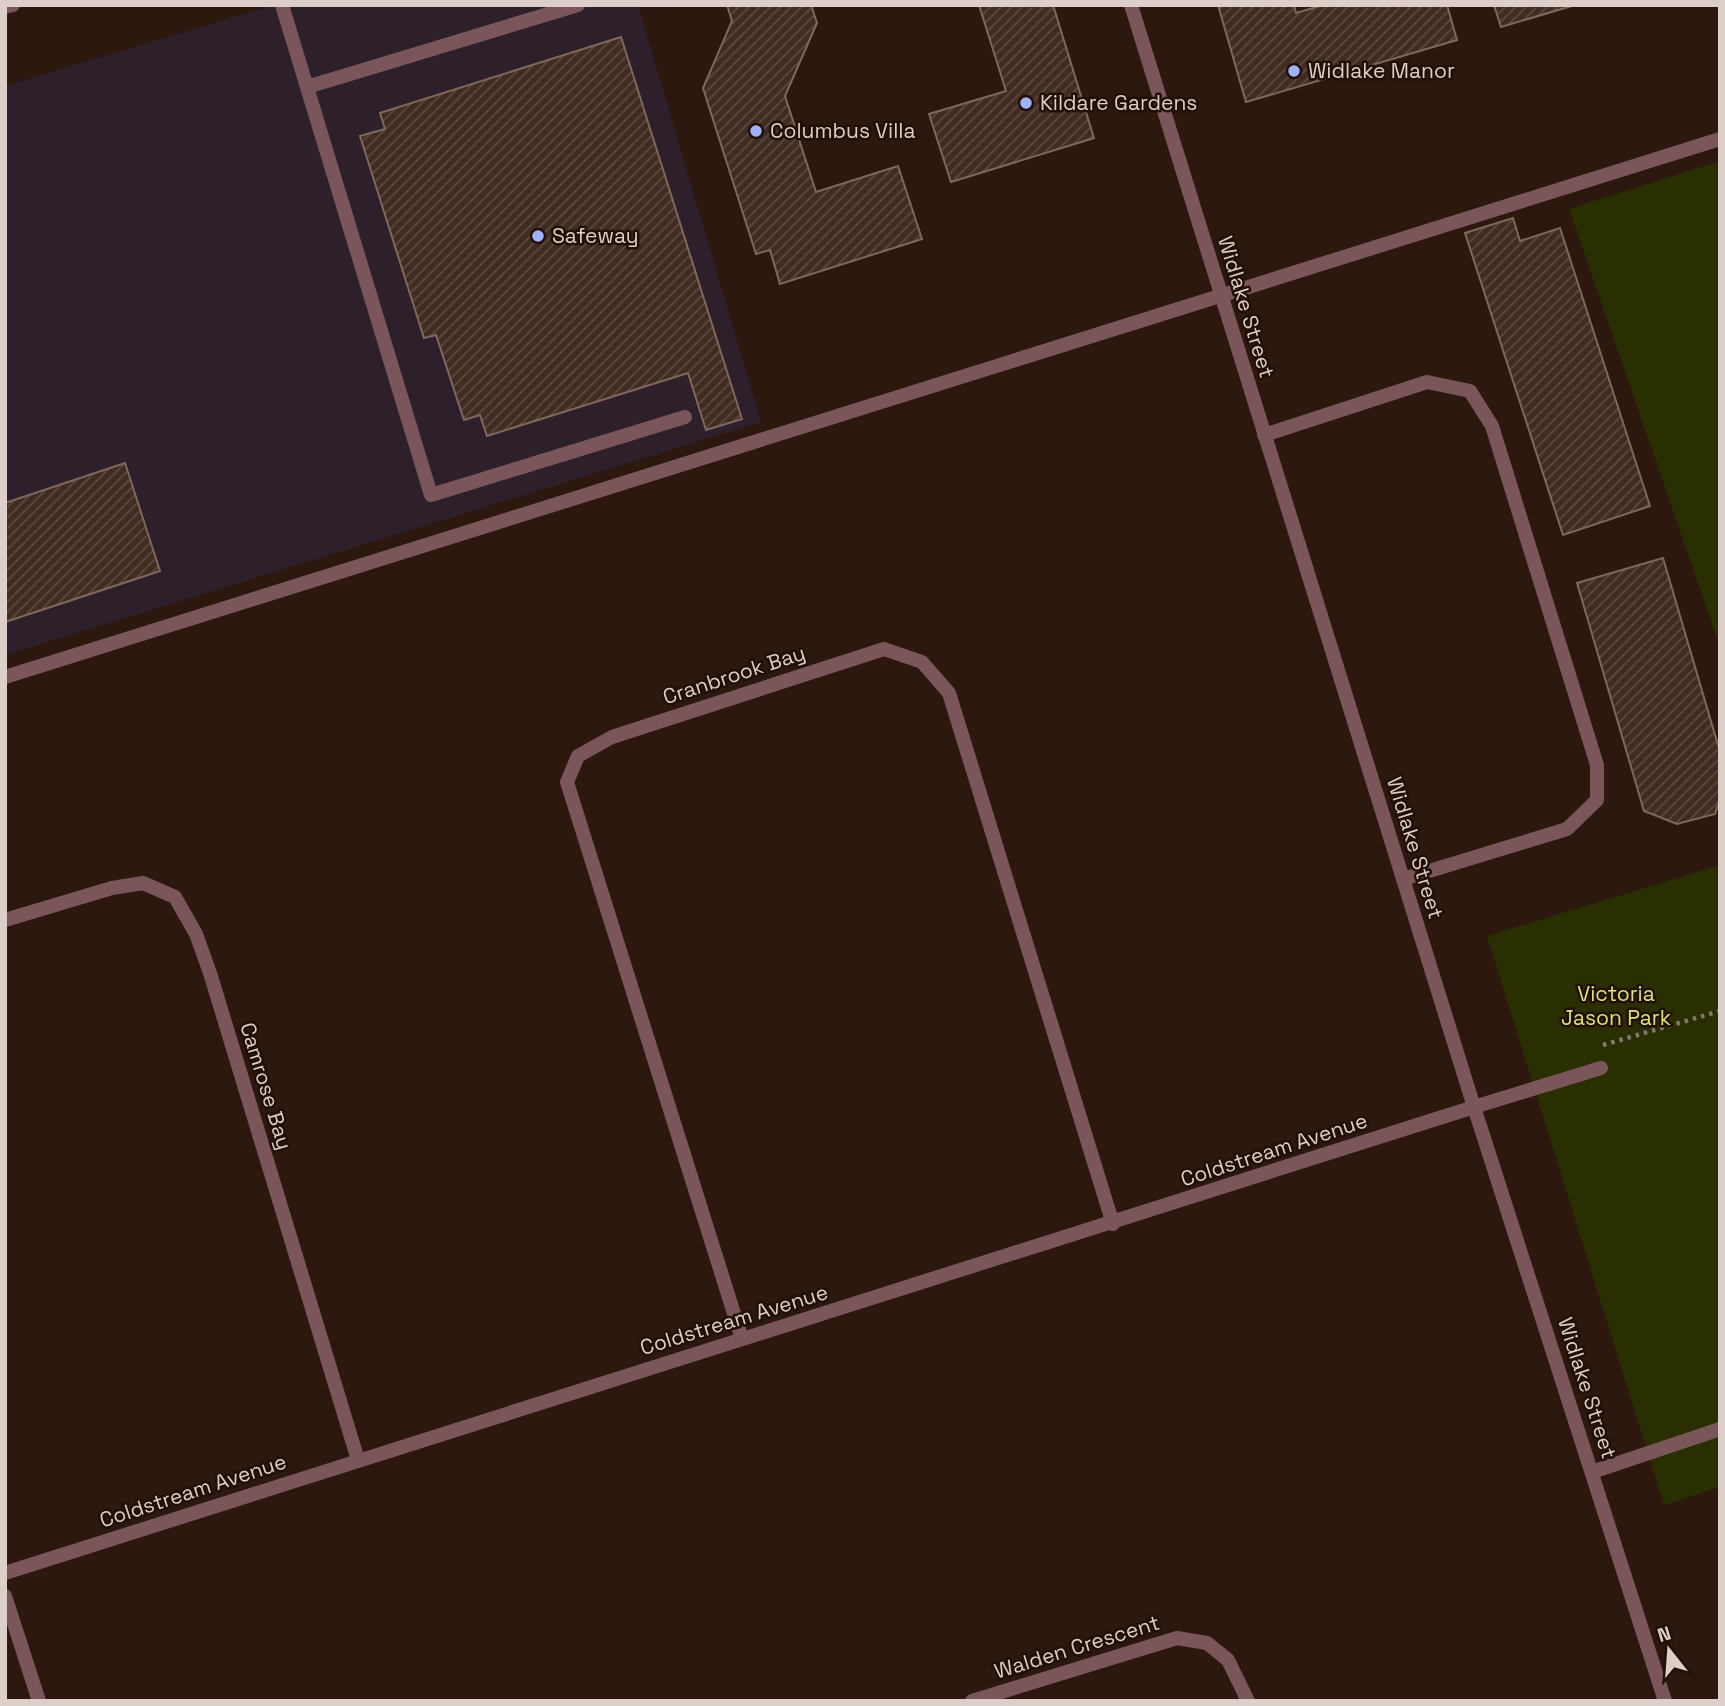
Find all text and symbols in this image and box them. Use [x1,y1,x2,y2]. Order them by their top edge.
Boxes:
place label: Widlake Manor [1308,57,1455,84]
marker: Widlake Manor [1286,63,1302,79]
place label: Kildare Gardens [1040,89,1197,116]
marker: Kildare Gardens [1018,95,1034,111]
place label: Columbus Villa [770,117,916,144]
marker: Columbus Villa [748,123,764,139]
place label: Safeway [552,222,639,249]
marker: Safeway [530,228,546,244]
street label: Widlake Street [1212,233,1281,381]
street label: Cranbrook Bay [659,639,809,710]
street label: Widlake Street [1381,774,1450,922]
park label: Victoria Jason Park [1561,980,1671,1031]
street label: Camrose Bay [234,1019,299,1153]
street label: Coldstream Avenue [1177,1107,1371,1192]
street label: Coldstream Avenue [637,1278,831,1361]
street label: Widlake Street [1552,1314,1623,1462]
street label: Coldstream Avenue [96,1448,290,1533]
street label: Walden Crescent [991,1609,1163,1684]
north arrow [1634,1615,1704,1685]
text: N [1654,1620,1674,1648]

